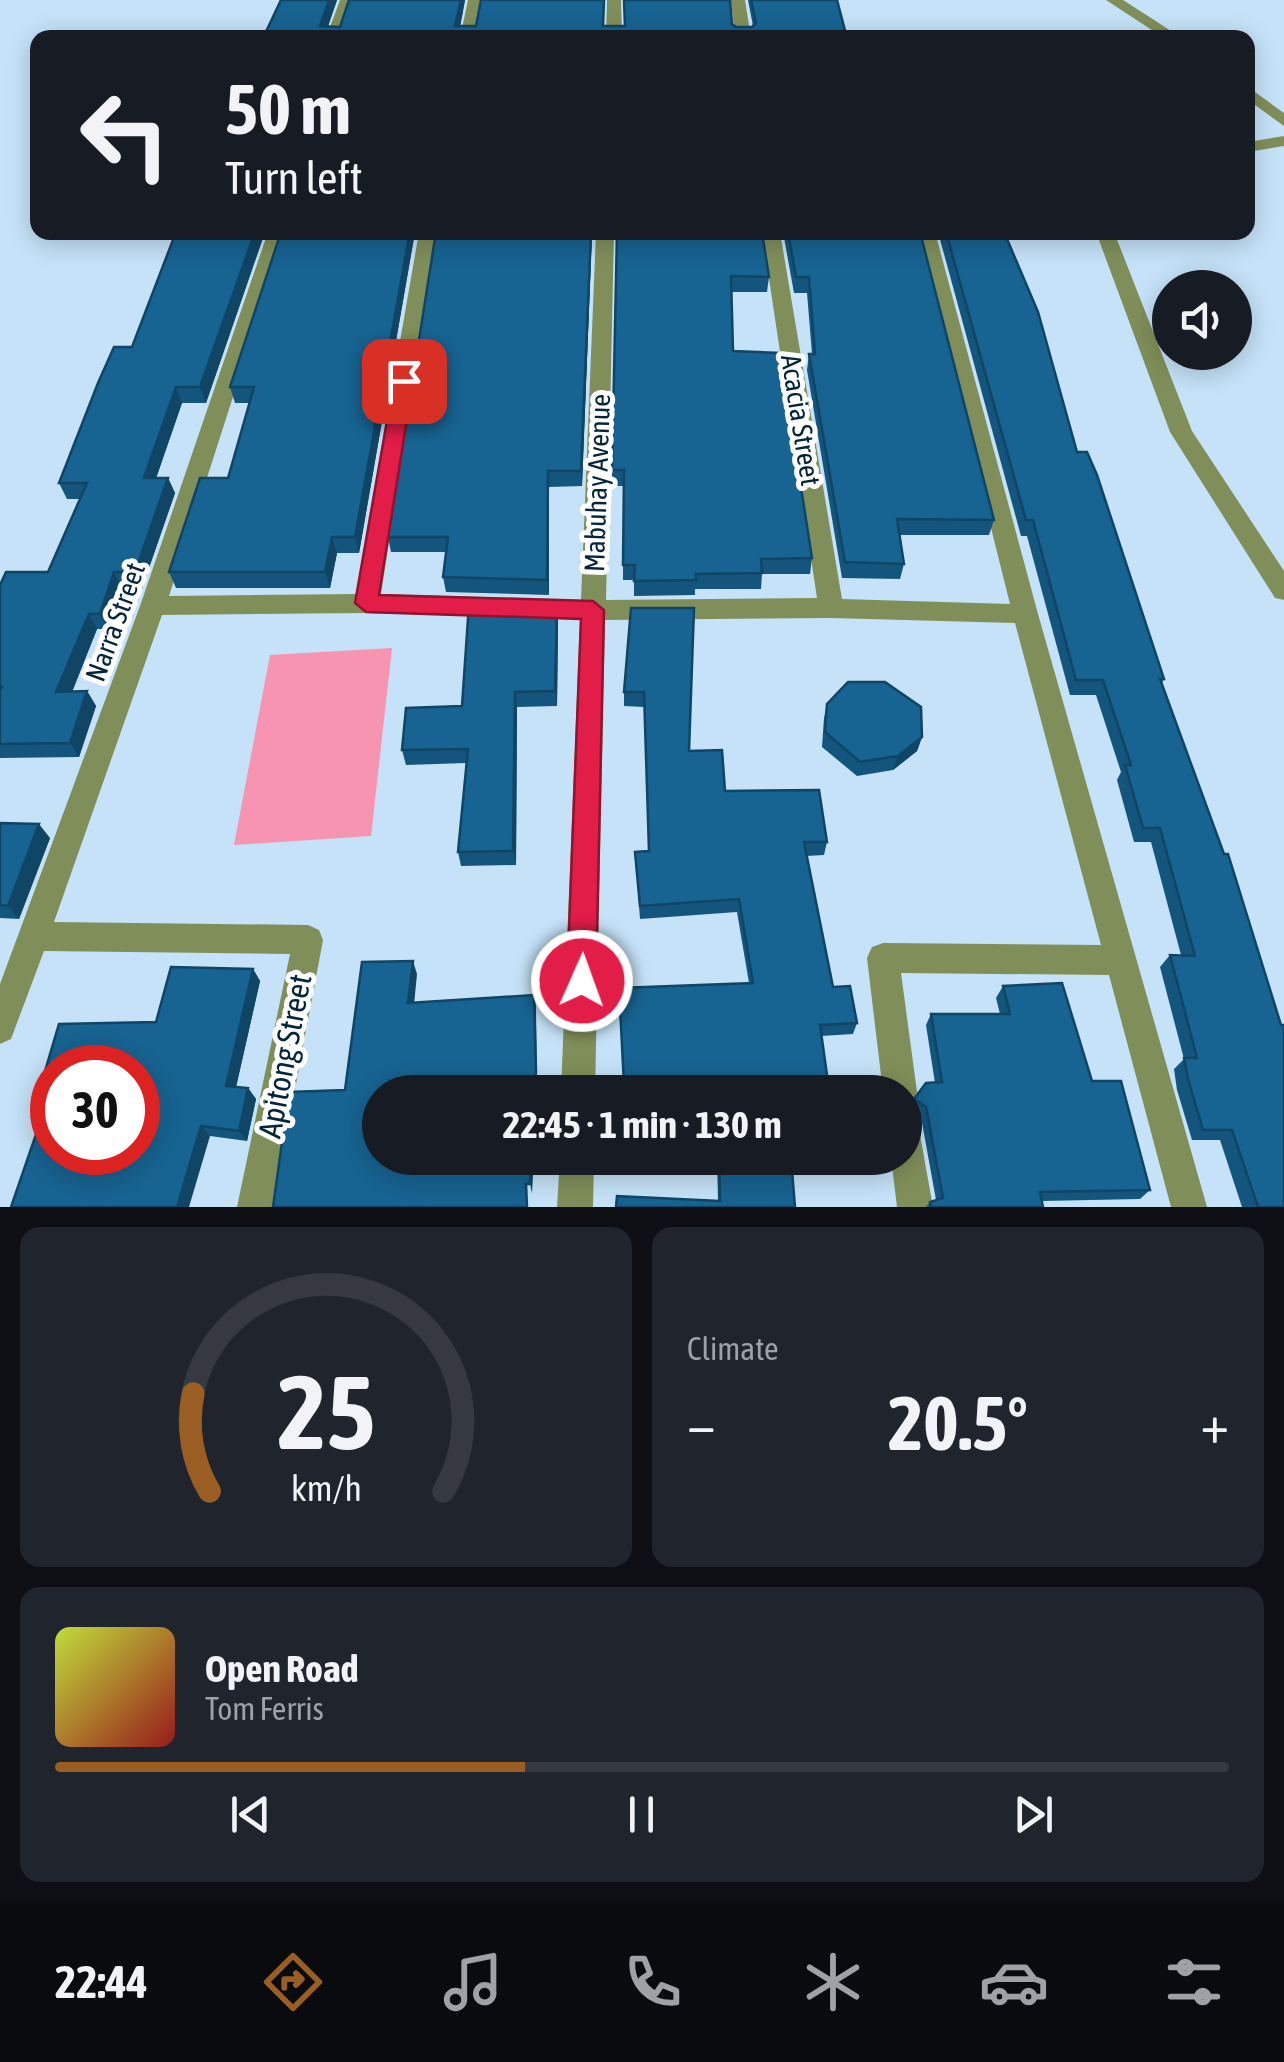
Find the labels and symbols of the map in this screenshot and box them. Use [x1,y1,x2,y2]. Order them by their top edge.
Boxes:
pin [362,339,447,424]
street label: Acacia Street [775,352,827,488]
street label: Mabuhay Avenue [578,393,616,573]
street label: Narra Street [79,558,151,686]
position arrow [530,929,634,1033]
street label: Apitong Street [251,971,319,1141]
speed limit sign: 30 [30,1045,160,1175]

